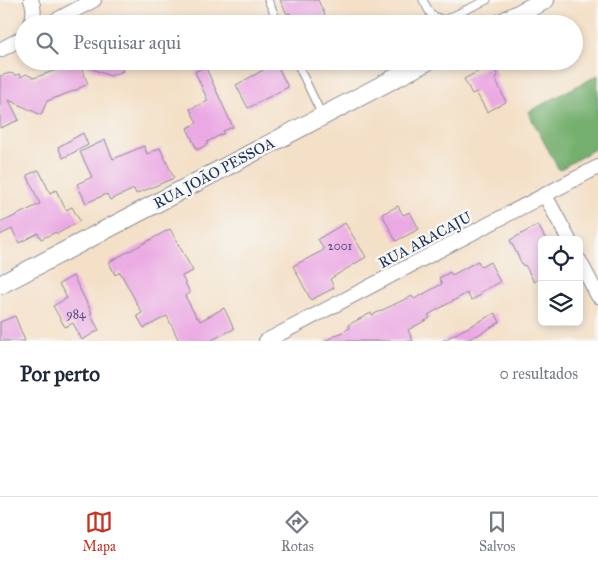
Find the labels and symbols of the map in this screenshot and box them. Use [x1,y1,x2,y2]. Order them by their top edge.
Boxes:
street label: RUA JOÃO PESSOA [151,134,278,213]
street label: RUA ARACAJU [375,208,475,273]
house number: 2001 [328,239,353,253]
house number: 984 [66,307,86,321]

